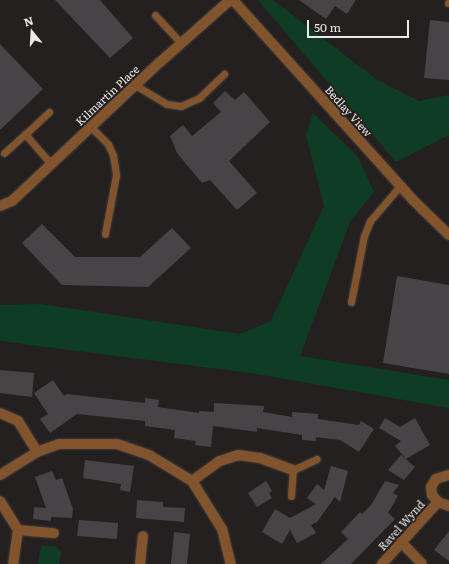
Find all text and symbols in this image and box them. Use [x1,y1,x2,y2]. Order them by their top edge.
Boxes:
north arrow [12,12,52,52]
text: N [21,12,35,30]
scale bar [309,12,411,38]
text: 50 m [314,18,341,36]
street label: Kilmartin Place [72,62,142,128]
street label: Bedlay View [323,83,375,139]
street label: Ravel Wynd [375,497,427,553]

